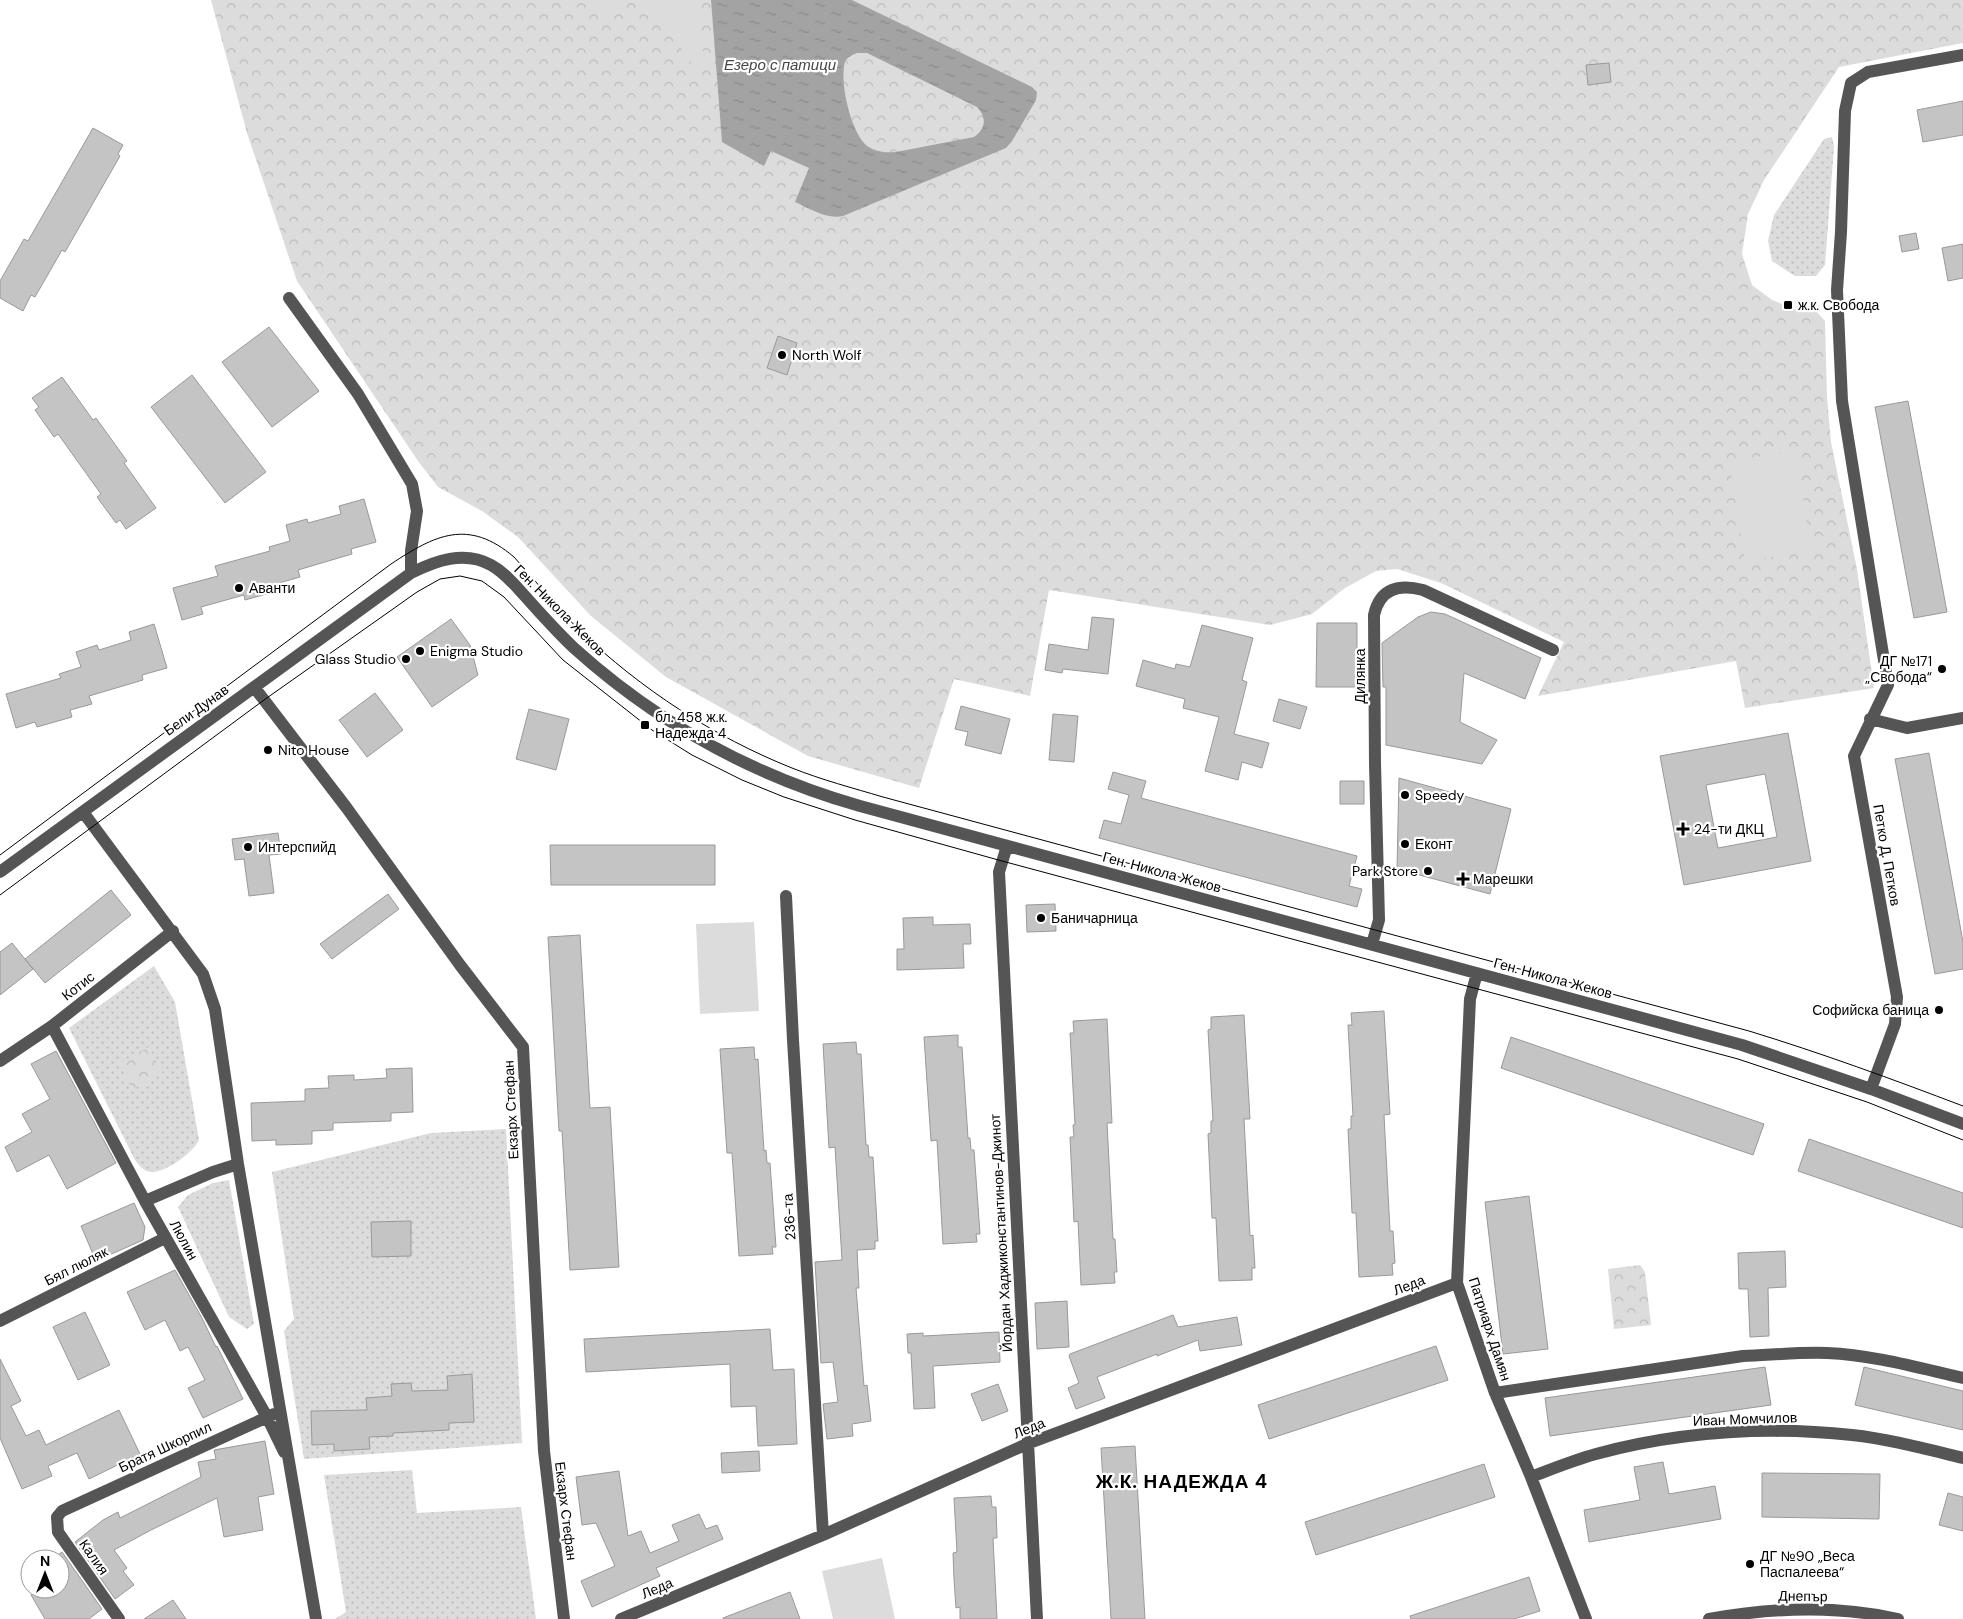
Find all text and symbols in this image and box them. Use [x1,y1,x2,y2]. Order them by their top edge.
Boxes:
water label: Езеро с патици [724,55,837,75]
place label: ж.к. Свобода [1798,296,1880,314]
marker: ж.к. Свобода [1782,299,1794,311]
place label: North Wolf [792,346,862,364]
marker: North Wolf [776,349,788,361]
street label: Ген. Никола Жеков [510,560,610,660]
place label: Аванти [249,579,295,597]
marker: Аванти [233,582,245,594]
place label: Enigma Studio [430,642,523,660]
marker: Enigma Studio [414,645,426,657]
street label: Дилянка [1351,648,1369,704]
place label: Glass Studio [315,650,396,668]
place label: ДГ №171 „Свобода“ [1865,652,1932,686]
marker: Glass Studio [400,653,412,665]
marker: ДГ №171 „Свобода“ [1936,663,1948,675]
street label: Бели Дунав [160,680,232,740]
place label: бл. 458 ж.к. Надежда 4 [655,708,728,742]
marker: бл. 458 ж.к. Надежда 4 [639,719,651,731]
place label: Nito House [278,741,349,759]
marker: Nito House [262,744,274,756]
place label: Speedy [1415,786,1465,804]
marker: Speedy [1399,789,1411,801]
street label: Петко Д. Петков [1869,803,1905,907]
place label: 24-ти ДКЦ [1694,820,1764,838]
marker: 24-ти ДКЦ [1676,822,1690,836]
place label: Еконт [1415,835,1453,853]
place label: Интерспийд [258,838,336,856]
marker: Еконт [1399,838,1411,850]
marker: Интерспийд [242,841,254,853]
street label: Ген. Никола Жеков [1101,848,1223,896]
place label: Park Store [1352,862,1418,880]
marker: Park Store [1422,865,1434,877]
place label: Марешки [1473,870,1533,888]
marker: Марешки [1457,873,1469,885]
place label: Баничарница [1051,909,1138,927]
marker: Баничарница [1035,912,1047,924]
street label: Ген. Никола Жеков [1492,954,1614,1002]
street label: Котис [58,968,98,1004]
place label: Софийска баница [1812,1001,1929,1019]
marker: Софийска баница [1933,1004,1945,1016]
street label: Екзарх Стефан [499,1060,523,1160]
street label: Йордан Хаджиконстантинов-Джинот [986,1113,1016,1353]
street label: 236-та [778,1193,800,1241]
street label: Люлин [166,1217,202,1263]
street label: Бял люляк [41,1242,112,1290]
street label: Леда [1391,1271,1428,1299]
street label: Патриарх Дамян [1465,1275,1515,1383]
street label: Иван Момчилов [1692,1408,1798,1430]
street label: Леда [1011,1413,1048,1442]
street label: Братя Шкорпил [116,1418,214,1476]
street label: Екзарх Стефан [551,1461,581,1561]
district label: Ж.К. НАДЕЖДА 4 [1095,1469,1268,1494]
street label: Калия [75,1536,113,1578]
place label: ДГ №90 „Веса Паспалеева“ [1760,1547,1855,1581]
north arrow [20,1549,70,1599]
text: N [40,1552,50,1570]
marker: ДГ №90 „Веса Паспалеева“ [1744,1558,1756,1570]
street label: Леда [638,1573,676,1603]
street label: Днепър [1778,1587,1828,1605]

